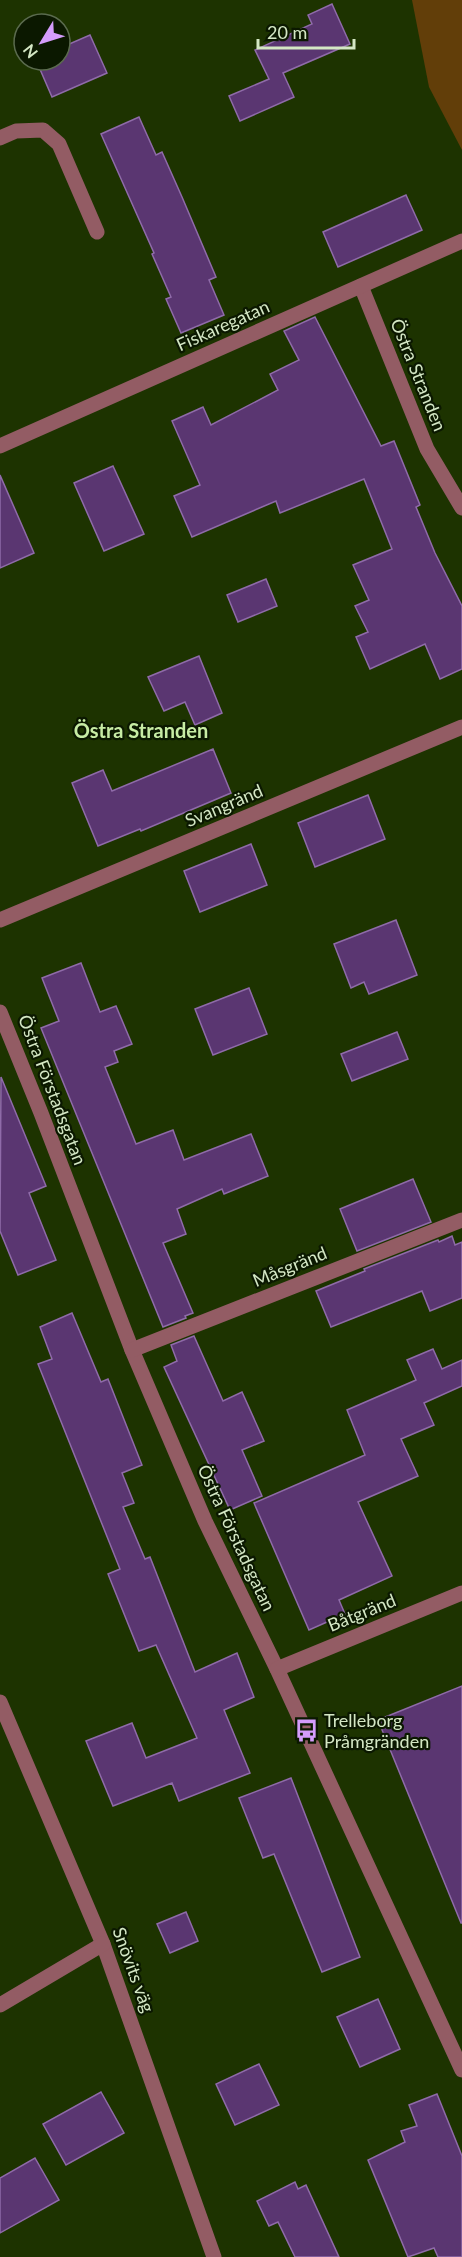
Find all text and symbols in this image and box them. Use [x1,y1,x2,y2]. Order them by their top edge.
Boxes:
north arrow [12,12,72,72]
scale bar [258,12,354,50]
text: 20 m [267,21,307,43]
text: N [19,41,41,62]
street label: Fiskaregatan [173,295,273,355]
street label: Östra Stranden [386,315,451,434]
district label: Östra Stranden [74,718,208,742]
street label: Svangränd [181,779,266,831]
street label: Östra Förstadsgatan [14,1011,92,1168]
street label: Måsgränd [249,1241,330,1291]
street label: Östra Förstadsgatan [193,1461,281,1614]
street label: Båtgränd [324,1588,399,1636]
place label: Trelleborg Pråmgränden [324,1709,429,1752]
bus stop icon: Trelleborg Pråmgränden [293,1718,319,1744]
street label: Snövits väg [108,1924,159,2015]

